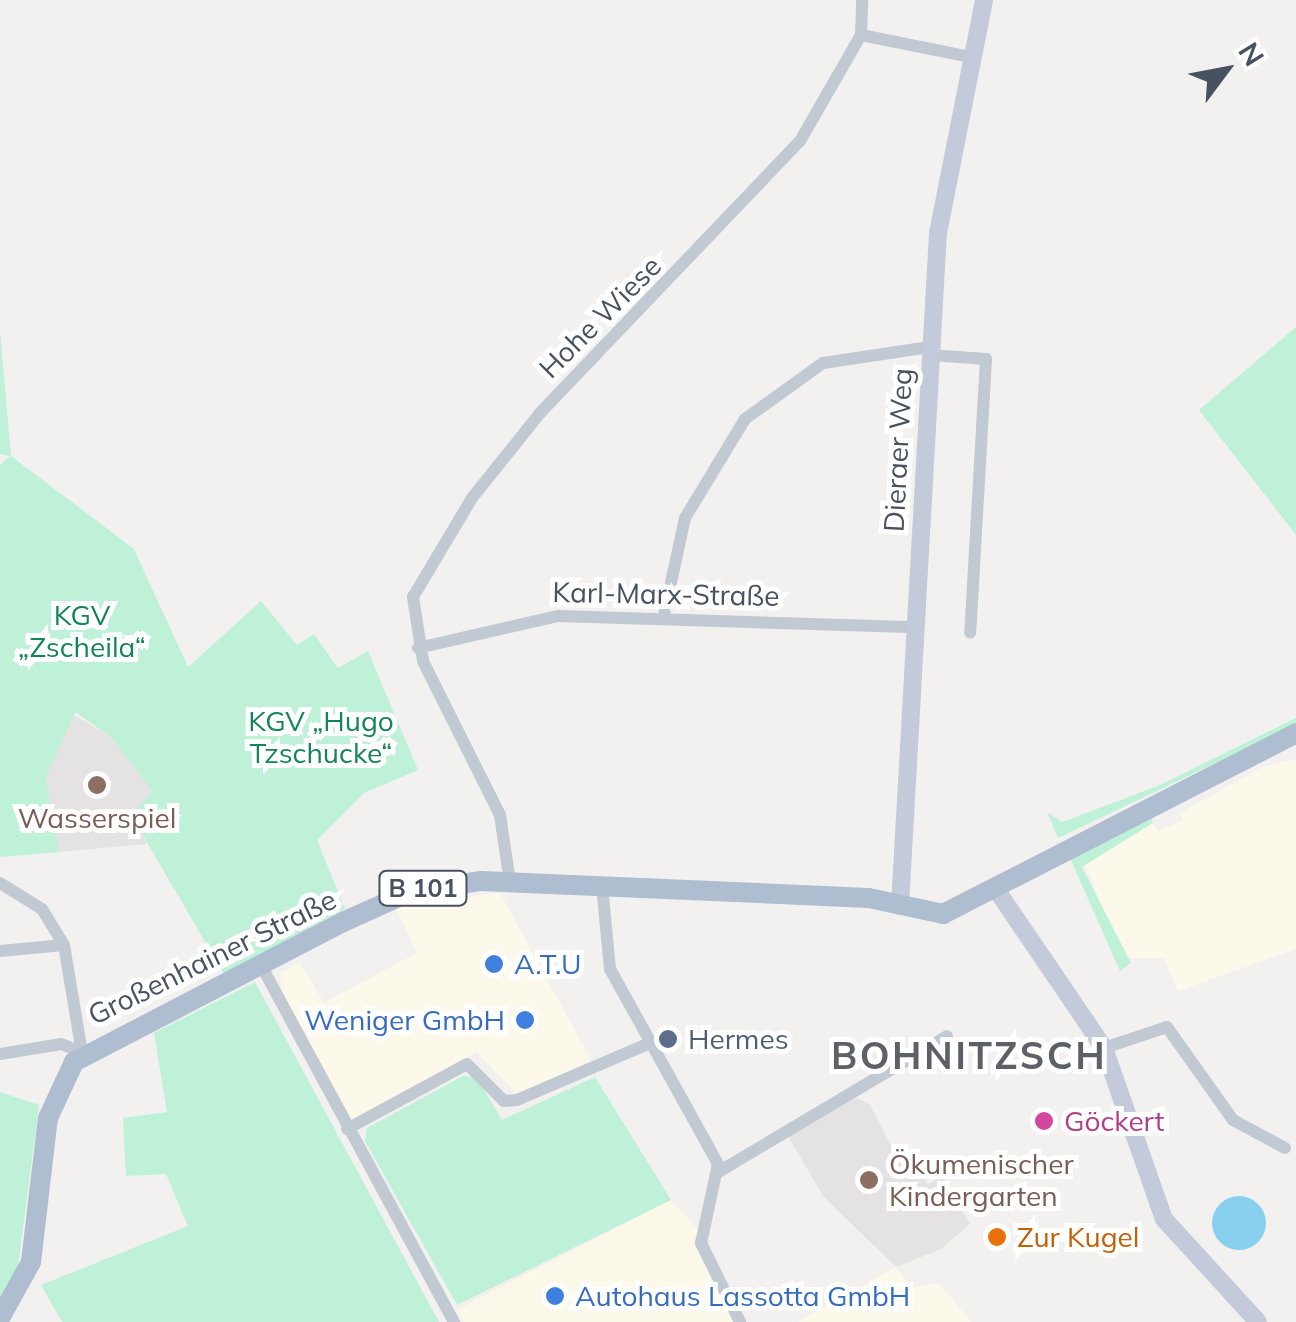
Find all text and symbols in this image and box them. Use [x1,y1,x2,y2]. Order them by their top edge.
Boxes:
north arrow [1176,20,1276,120]
text: N [1231,36,1272,72]
street label: Hohe Wiese [532,249,668,385]
street label: Dieraer Weg [877,367,919,533]
street label: Karl-Marx-Straße [552,575,780,613]
park label: KGV „Zscheila“ [18,598,146,664]
park label: KGV „Hugo Tzschucke“ [248,704,394,770]
marker: Wasserspiel [86,774,108,796]
place label: Wasserspiel [18,801,176,835]
road number: B 101 [378,868,468,908]
street label: Großenhainer Straße [82,882,342,1032]
place label: A.T.U [514,947,581,981]
marker: A.T.U [483,953,505,975]
place label: Weniger GmbH [304,1003,505,1037]
marker: Weniger GmbH [514,1009,536,1031]
place label: Hermes [688,1022,789,1056]
marker: Hermes [657,1028,679,1050]
district label: BOHNITZSCH [831,1033,1107,1079]
place label: Göckert [1064,1104,1164,1138]
marker: Göckert [1033,1110,1055,1132]
place label: Ökumenischer Kindergarten [889,1147,1074,1213]
marker: Ökumenischer Kindergarten [858,1169,880,1191]
place label: Zur Kugel [1017,1220,1139,1254]
marker: Zur Kugel [986,1226,1008,1248]
place label: Autohaus Lassotta GmbH [575,1279,910,1313]
marker: Autohaus Lassotta GmbH [544,1285,566,1307]

